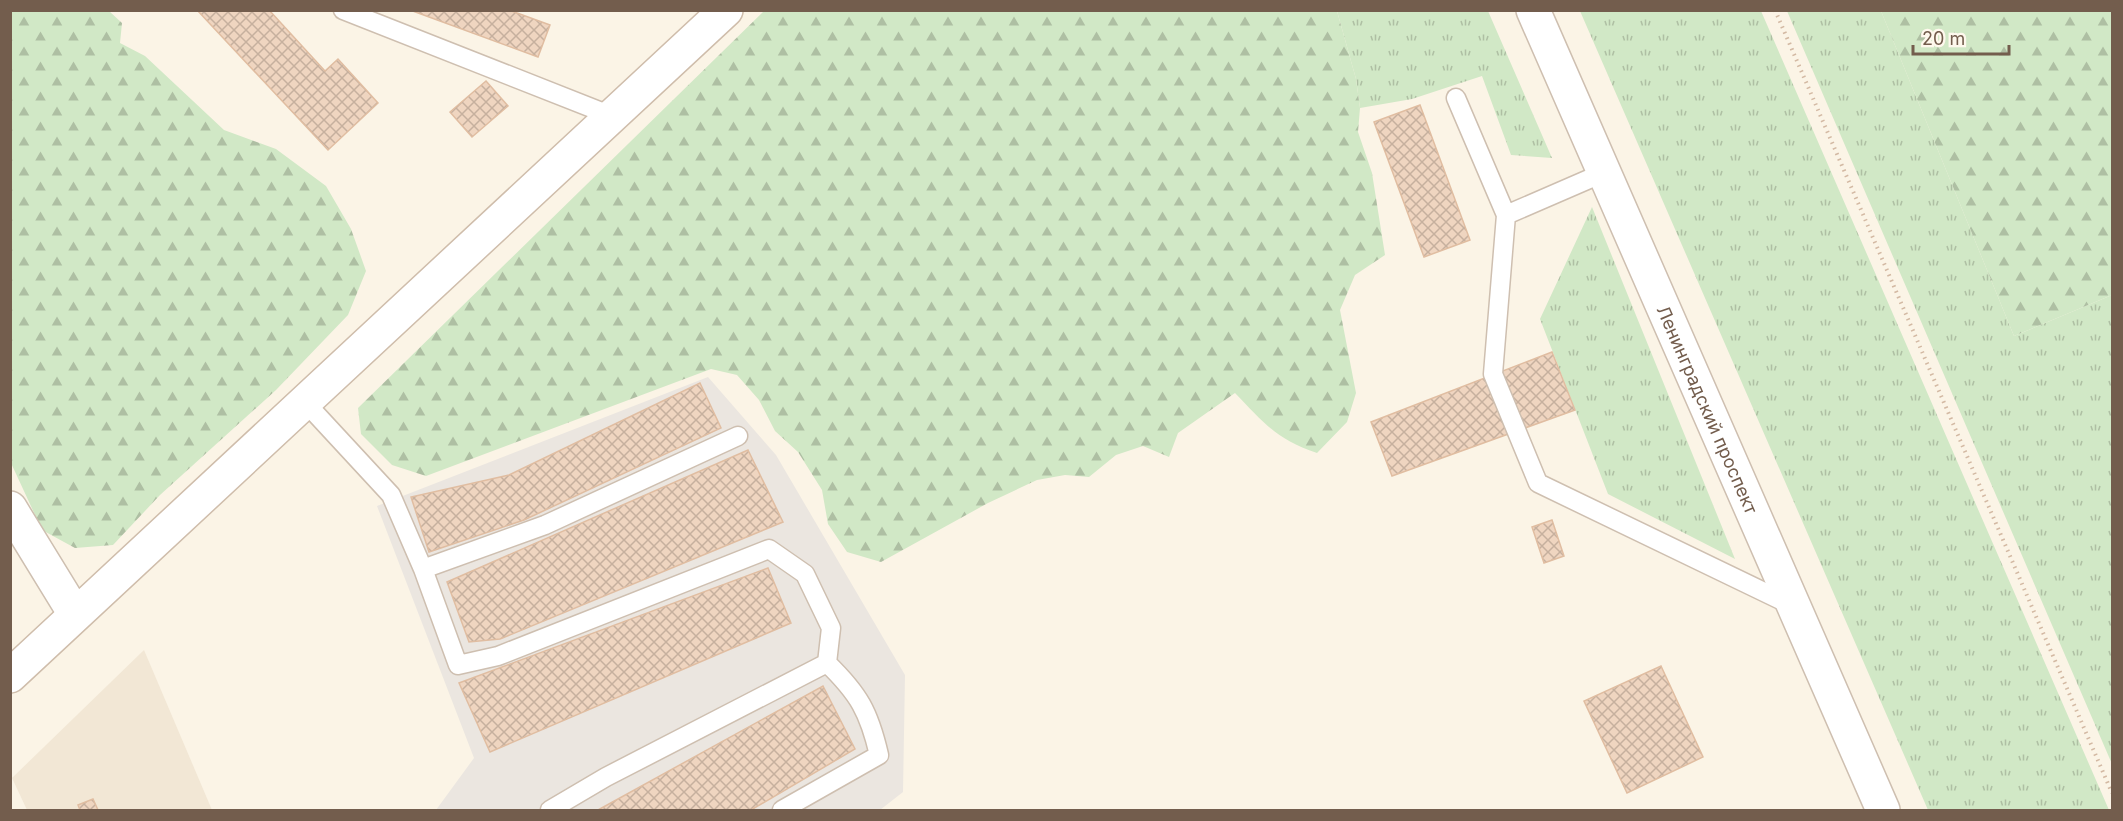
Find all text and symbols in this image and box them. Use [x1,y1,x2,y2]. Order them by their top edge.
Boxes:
scale bar [1913,18,2009,56]
text: 20 m [1922,28,1965,49]
street label: Ленинградский проспект [1653,302,1763,517]

